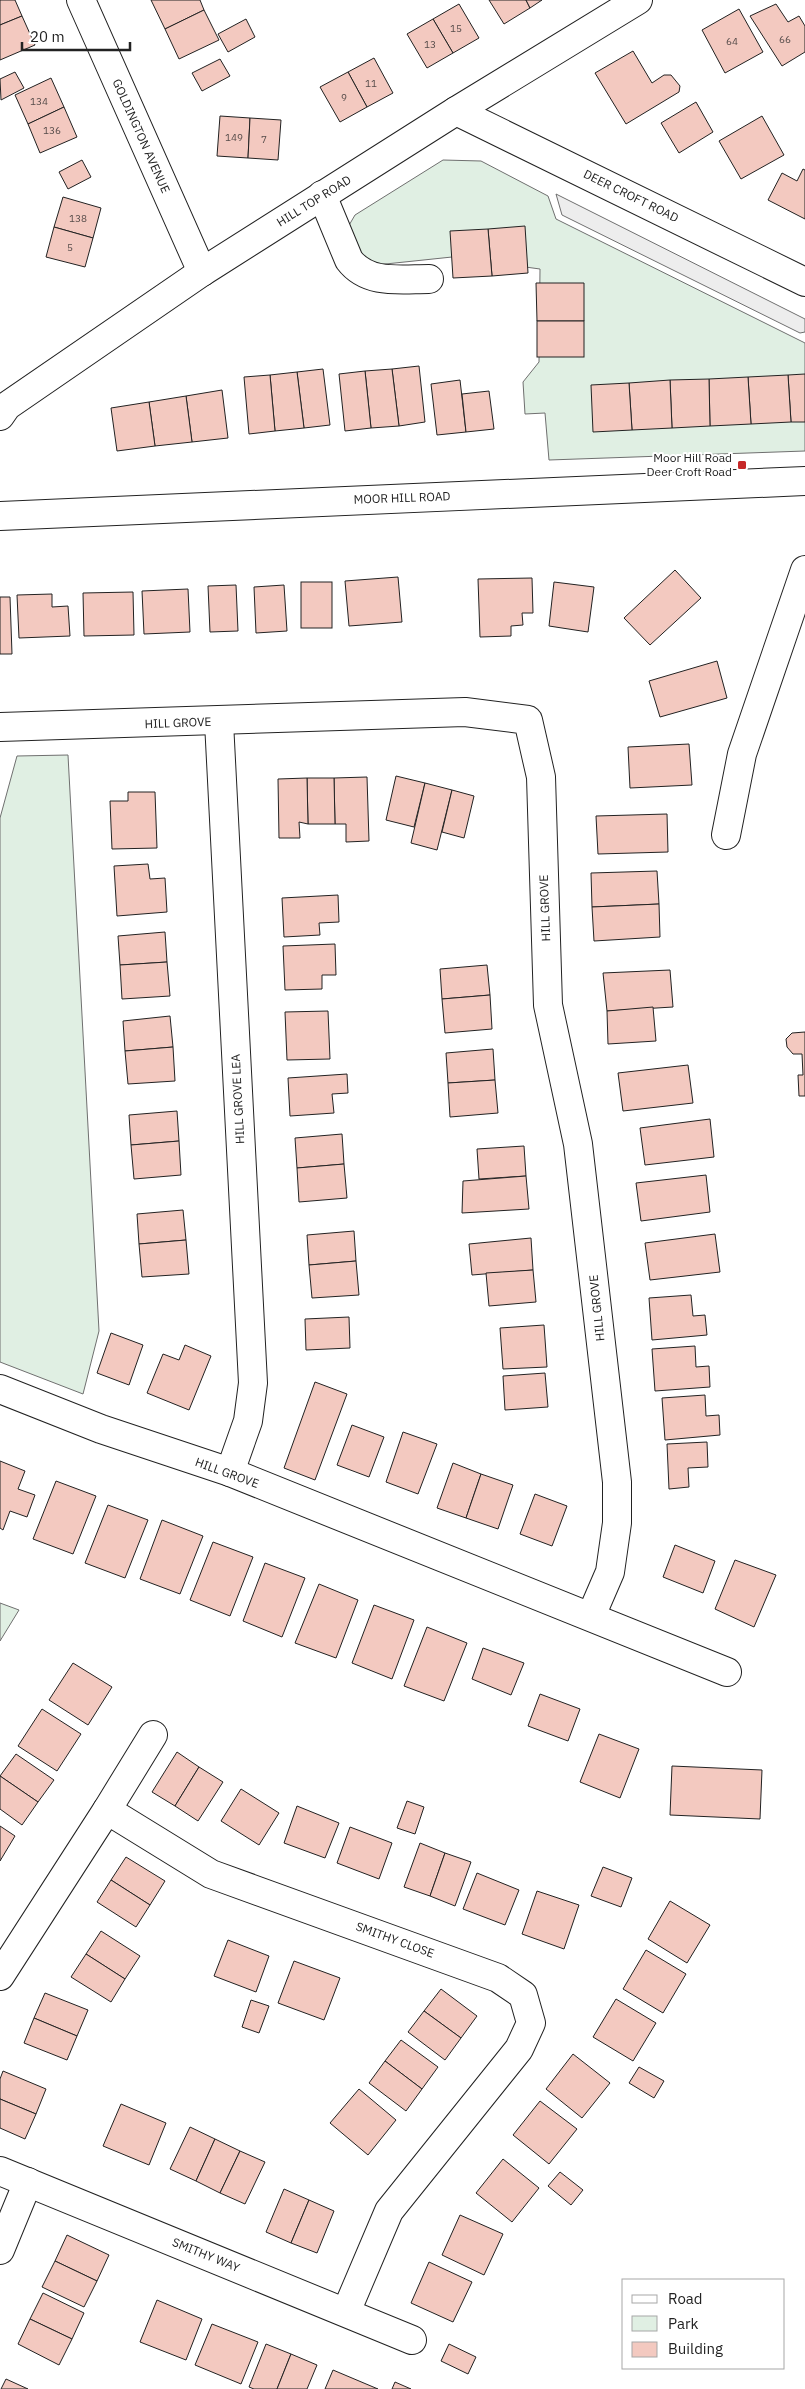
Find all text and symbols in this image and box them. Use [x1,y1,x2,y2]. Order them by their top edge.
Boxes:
scale bar [22,20,130,52]
house number: 15 [450,22,462,35]
text: 20 m [30,27,65,46]
house number: 66 [779,33,791,46]
house number: 64 [726,35,738,48]
house number: 13 [424,38,436,51]
street label: GOLDINGTON AVENUE [109,76,173,195]
house number: 11 [365,77,377,90]
house number: 9 [341,91,347,104]
house number: 134 [30,95,48,108]
house number: 136 [43,124,61,137]
house number: 149 [225,131,243,144]
house number: 7 [261,133,267,146]
street label: DEER CROFT ROAD [581,166,681,225]
street label: HILL TOP ROAD [274,172,354,229]
house number: 138 [69,212,87,225]
house number: 5 [67,241,73,254]
place label: Moor Hill Road Deer Croft Road [647,450,732,479]
marker: Moor Hill Road Deer Croft Road [736,459,748,471]
street label: MOOR HILL ROAD [353,488,451,507]
street label: HILL GROVE [144,714,212,731]
street label: HILL GROVE [536,874,553,942]
street label: HILL GROVE LEA [228,1053,247,1144]
street label: HILL GROVE [586,1274,607,1342]
street label: HILL GROVE [193,1454,261,1491]
street label: SMITHY CLOSE [354,1918,436,1961]
street label: SMITHY WAY [170,2234,242,2275]
legend [622,2279,785,2369]
text: Road [668,2289,703,2308]
text: Park [668,2314,698,2333]
text: Building [668,2339,723,2358]

